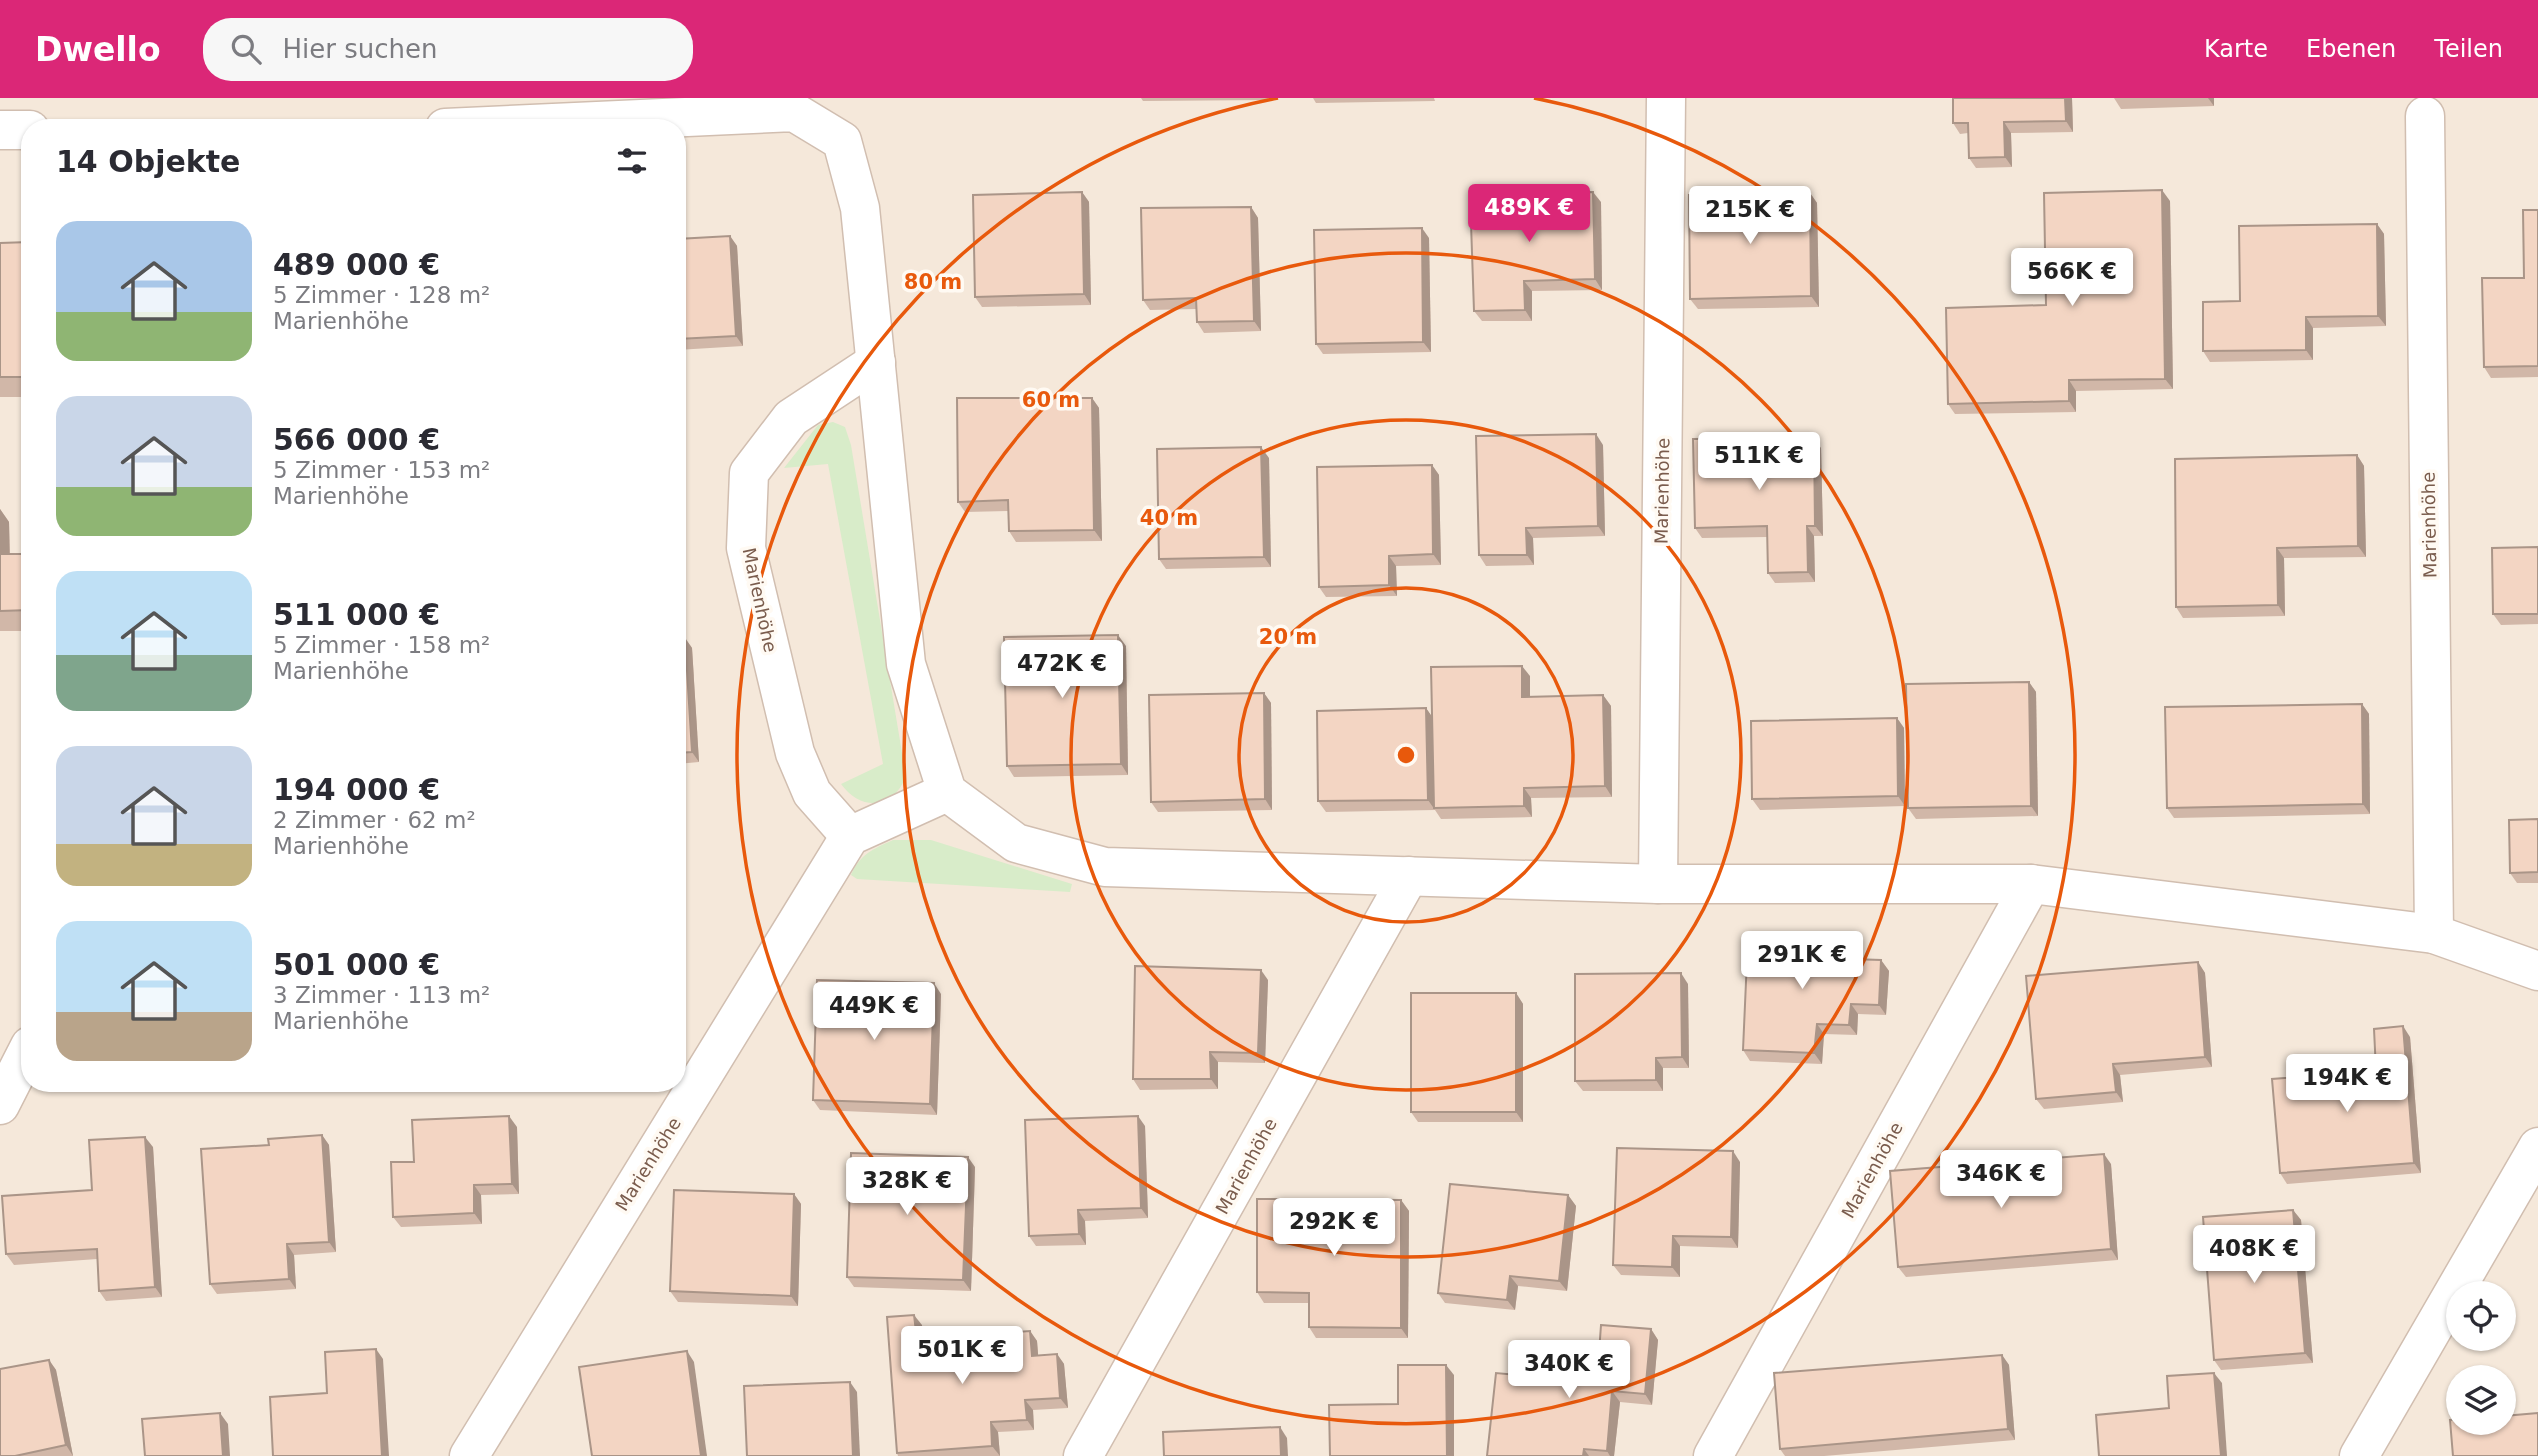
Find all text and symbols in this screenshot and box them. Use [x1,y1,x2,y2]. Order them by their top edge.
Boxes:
search box [203,18,693,81]
text: Dwello [35,30,161,69]
icon: search [227,30,265,68]
text: Hier suchen [283,34,438,64]
text: Karte [2204,35,2268,63]
text: Ebenen [2306,35,2396,63]
text: Teilen [2434,35,2503,63]
icon: filters [613,142,651,180]
text: 14 Objekte [56,144,240,179]
pin: 489K € [1472,184,1586,244]
pin: 215K € [1693,186,1807,246]
text: 489K € [1484,194,1574,220]
text: 215K € [1705,196,1795,222]
text: 489 000 € [273,247,440,282]
pin: 566K € [2015,248,2129,308]
icon: home [112,249,196,333]
text: 566K € [2027,258,2117,284]
text: 80 m [904,270,962,294]
text: 5 Zimmer · 128 m² [273,282,490,308]
text: Marienhöhe [273,308,409,334]
text: 60 m [1022,388,1080,412]
text: 566 000 € [273,422,440,457]
icon: home [112,424,196,508]
pin: 511K € [1702,432,1816,492]
street label: Marienhöhe [1651,438,1673,544]
text: 511K € [1714,442,1804,468]
text: 5 Zimmer · 153 m² [273,457,490,483]
street label: Marienhöhe [2418,472,2440,578]
text: Marienhöhe [273,483,409,509]
text: 40 m [1140,506,1198,530]
street label: Marienhöhe [739,546,781,654]
text: 511 000 € [273,597,440,632]
icon: home [112,599,196,683]
text: 20 m [1259,625,1317,649]
text: 5 Zimmer · 158 m² [273,632,490,658]
pin: 472K € [1005,640,1119,700]
text: 472K € [1017,650,1107,676]
text: Marienhöhe [273,658,409,684]
centre of rings [1394,743,1418,767]
text: 194 000 € [273,772,440,807]
icon: home [112,774,196,858]
text: 2 Zimmer · 62 m² [273,807,476,833]
text: Marienhöhe [273,833,409,859]
pin: 291K € [1745,932,1859,991]
text: 291K € [1757,941,1847,967]
text: 501 000 € [273,947,440,982]
icon: home [112,949,196,1033]
text: 3 Zimmer · 113 m² [273,982,490,1008]
pin: 449K € [817,982,931,1042]
text: 449K € [829,992,919,1018]
text: Marienhöhe [273,1008,409,1034]
pin: 194K € [2290,1054,2404,1114]
text: 194K € [2302,1064,2392,1090]
street label: Marienhöhe [611,1113,685,1215]
street label: Marienhöhe [1211,1114,1281,1218]
street label: Marienhöhe [1837,1118,1907,1222]
pin: 346K € [1944,1150,2058,1210]
pin: 328K € [850,1158,964,1217]
text: 346K € [1956,1160,2046,1186]
text: 328K € [862,1167,952,1193]
pin: 292K € [1277,1198,1391,1258]
text: 292K € [1289,1208,1379,1234]
pin: 408K € [2197,1226,2311,1285]
text: 408K € [2209,1235,2299,1261]
map controls [2446,1281,2516,1435]
button: locate [2446,1281,2516,1351]
pin: 501K € [905,1326,1019,1386]
text: 501K € [917,1336,1007,1362]
pin: 340K € [1512,1340,1626,1400]
text: 340K € [1524,1350,1614,1376]
button: layers [2446,1365,2516,1435]

